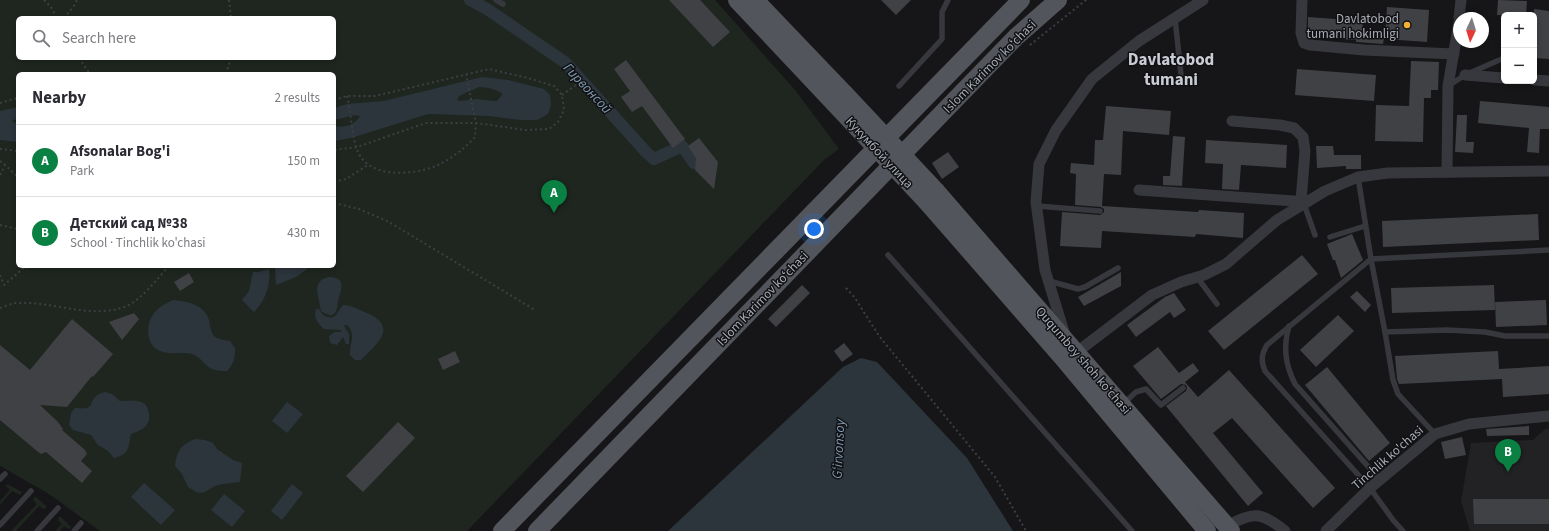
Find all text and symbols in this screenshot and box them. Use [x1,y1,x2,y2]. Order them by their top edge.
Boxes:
place label: Davlatobod tumani hokimligi [1307,10,1399,43]
north arrow [1453,12,1489,48]
map controls [1501,12,1537,84]
button: + [1501,12,1537,48]
search box [16,16,336,60]
street label: Islom Karimov koʻchasi [939,16,1040,117]
marker: Davlatobod tumani hokimligi [1402,20,1412,30]
icon: search [30,27,52,49]
text: Search here [62,28,136,49]
district label: Davlatobod tumani [1128,48,1214,92]
button: − [1501,48,1537,84]
water label: Гирвонсой [558,59,616,119]
text: Nearby [32,86,86,110]
text: 2 results [275,89,320,107]
street label: Кукумбой улица [841,113,917,192]
text: Afsonalar Bog'i [70,141,170,162]
text: A [41,152,49,170]
text: 150 m [287,152,320,170]
text: Park [70,162,94,180]
pin: A [541,180,567,213]
text: Детский сад №38 [70,213,188,234]
your location [804,219,824,239]
text: B [41,224,49,242]
text: 430 m [287,224,320,242]
text: School · Tinchlik ko'chasi [70,234,206,252]
street label: Islom Karimov koʻchasi [713,247,813,350]
street label: Ququmboy shoh koʻchasi [1031,303,1135,418]
water label: G‘irvonsoy [827,418,851,479]
street label: Tinchlik ko'chasi [1348,422,1427,494]
pin: B [1495,439,1521,472]

